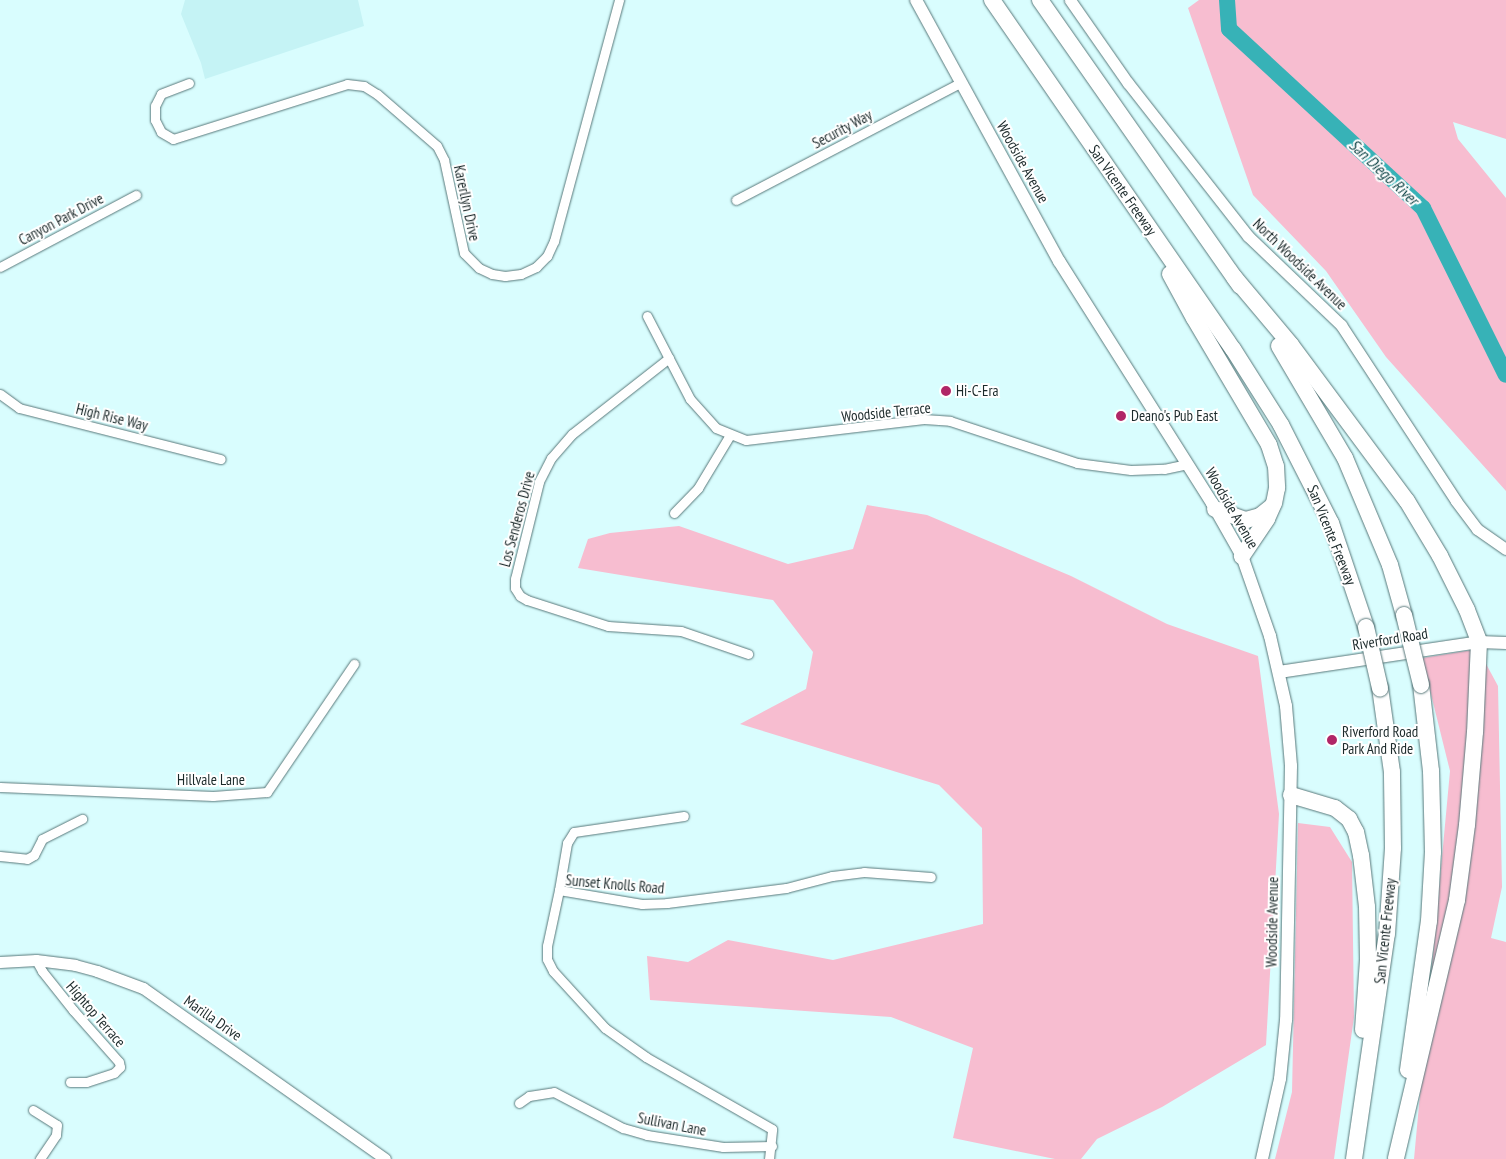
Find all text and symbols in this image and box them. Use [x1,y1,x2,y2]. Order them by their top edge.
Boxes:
street label: Security Way [809,106,875,152]
street label: Woodside Avenue [993,118,1053,206]
water label: San Diego River [1345,135,1423,209]
street label: San Vicente Freeway [1085,141,1161,239]
street label: Karerllyn Drive [450,163,484,243]
street label: Canyon Park Drive [15,189,107,249]
street label: North Woodside Avenue [1249,214,1351,314]
place label: Hi-C-Era [956,382,999,400]
marker: Hi-C-Era [940,385,952,397]
street label: Woodside Terrace [840,398,932,426]
street label: High Rise Way [74,399,150,435]
place label: Deano's Pub East [1131,407,1218,425]
marker: Deano's Pub East [1115,410,1127,422]
street label: Woodside Avenue [1201,464,1263,552]
street label: Los Senderos Drive [496,469,538,569]
street label: San Vicente Freeway [1304,482,1360,588]
street label: Riverford Road [1351,624,1429,654]
place label: Riverford Road Park And Ride [1342,722,1418,757]
marker: Riverford Road Park And Ride [1326,734,1338,746]
street label: Hillvale Lane [177,771,245,789]
street label: Sunset Knolls Road [565,871,665,897]
street label: Woodside Avenue [1262,876,1282,968]
street label: San Vicente Freeway [1370,877,1400,985]
street label: Hightop Terrace [62,977,130,1051]
street label: Marilla Drive [181,992,245,1044]
street label: Sullivan Lane [636,1109,708,1139]

